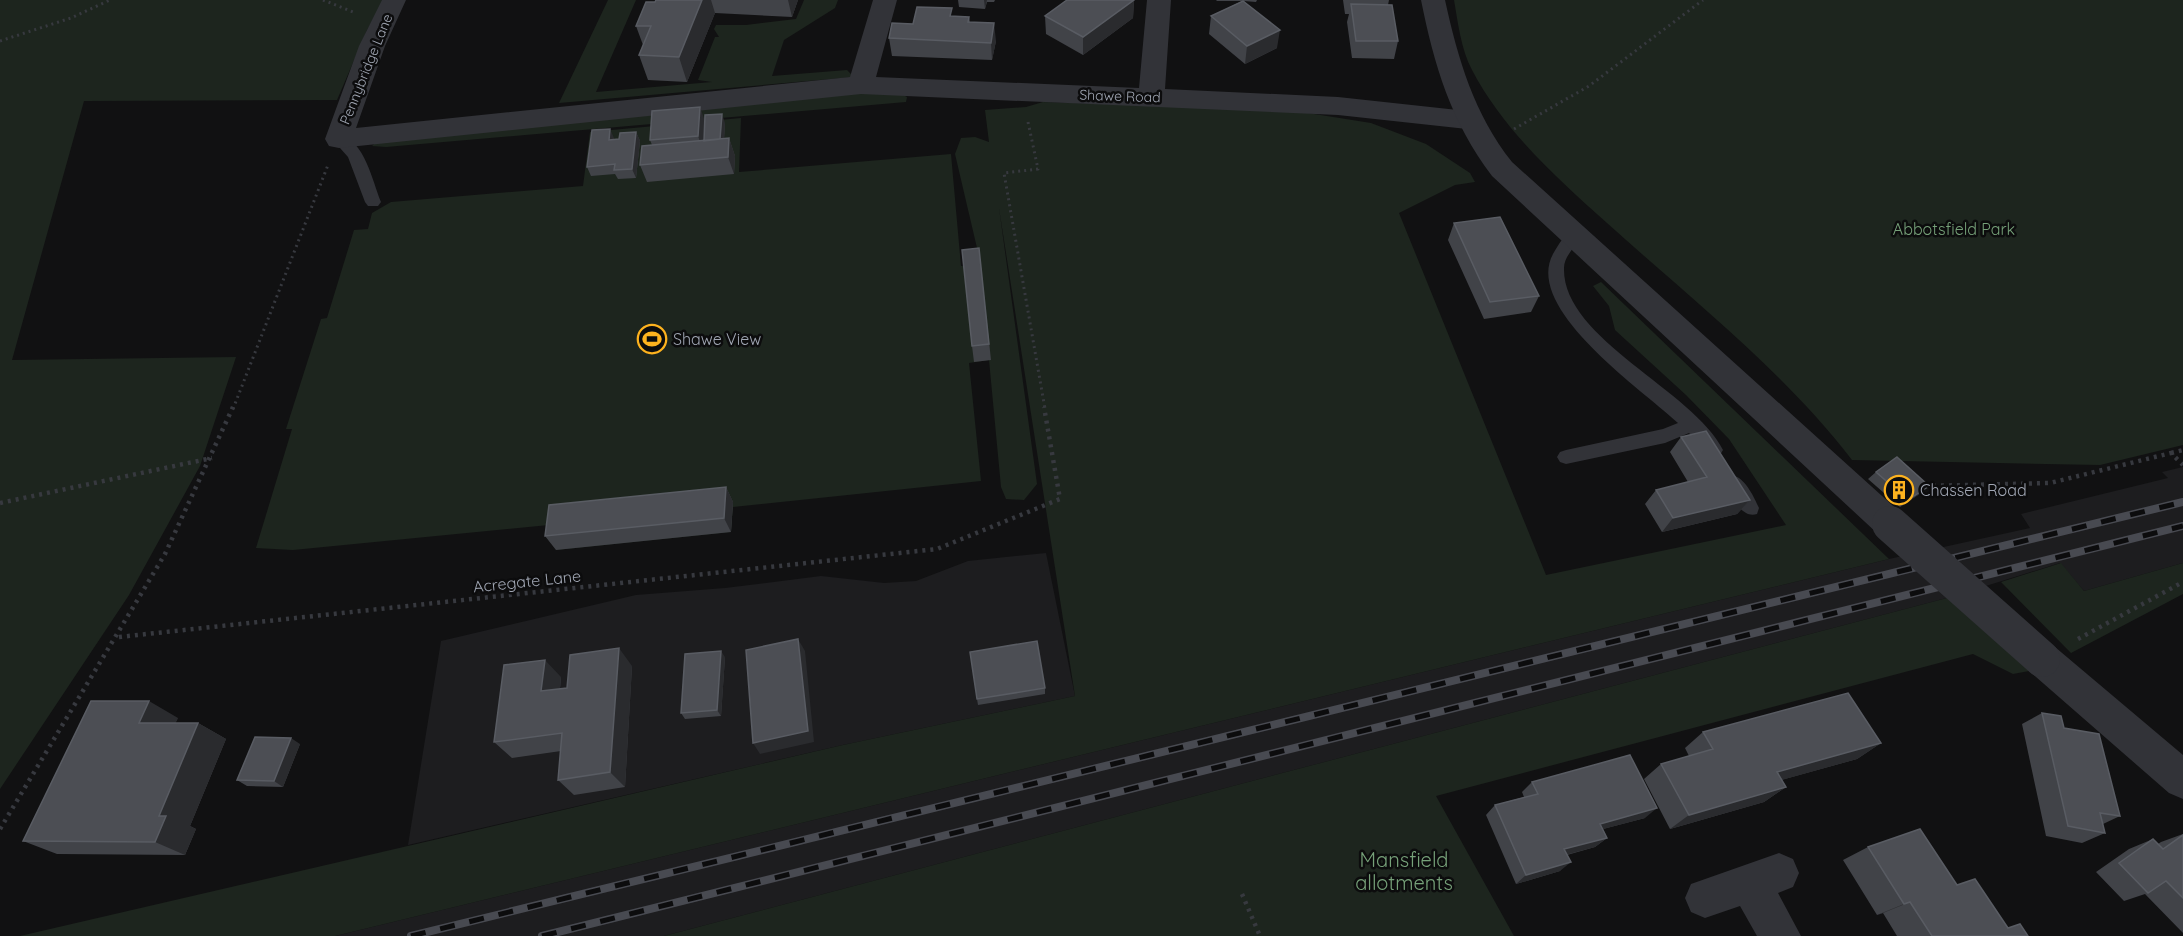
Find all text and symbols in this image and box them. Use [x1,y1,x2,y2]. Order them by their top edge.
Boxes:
street label: Pennybridge Lane [336,11,396,127]
street label: Shawe Road [1079,86,1161,106]
park label: Abbotsfield Park [1893,219,2015,239]
sports icon: Shawe View [636,323,668,355]
place label: Shawe View [673,329,761,349]
building icon: Chassen Road [1883,474,1915,506]
place label: Chassen Road [1920,480,2027,500]
street label: Acregate Lane [472,565,582,597]
park label: Mansfield allotments [1355,847,1453,895]

